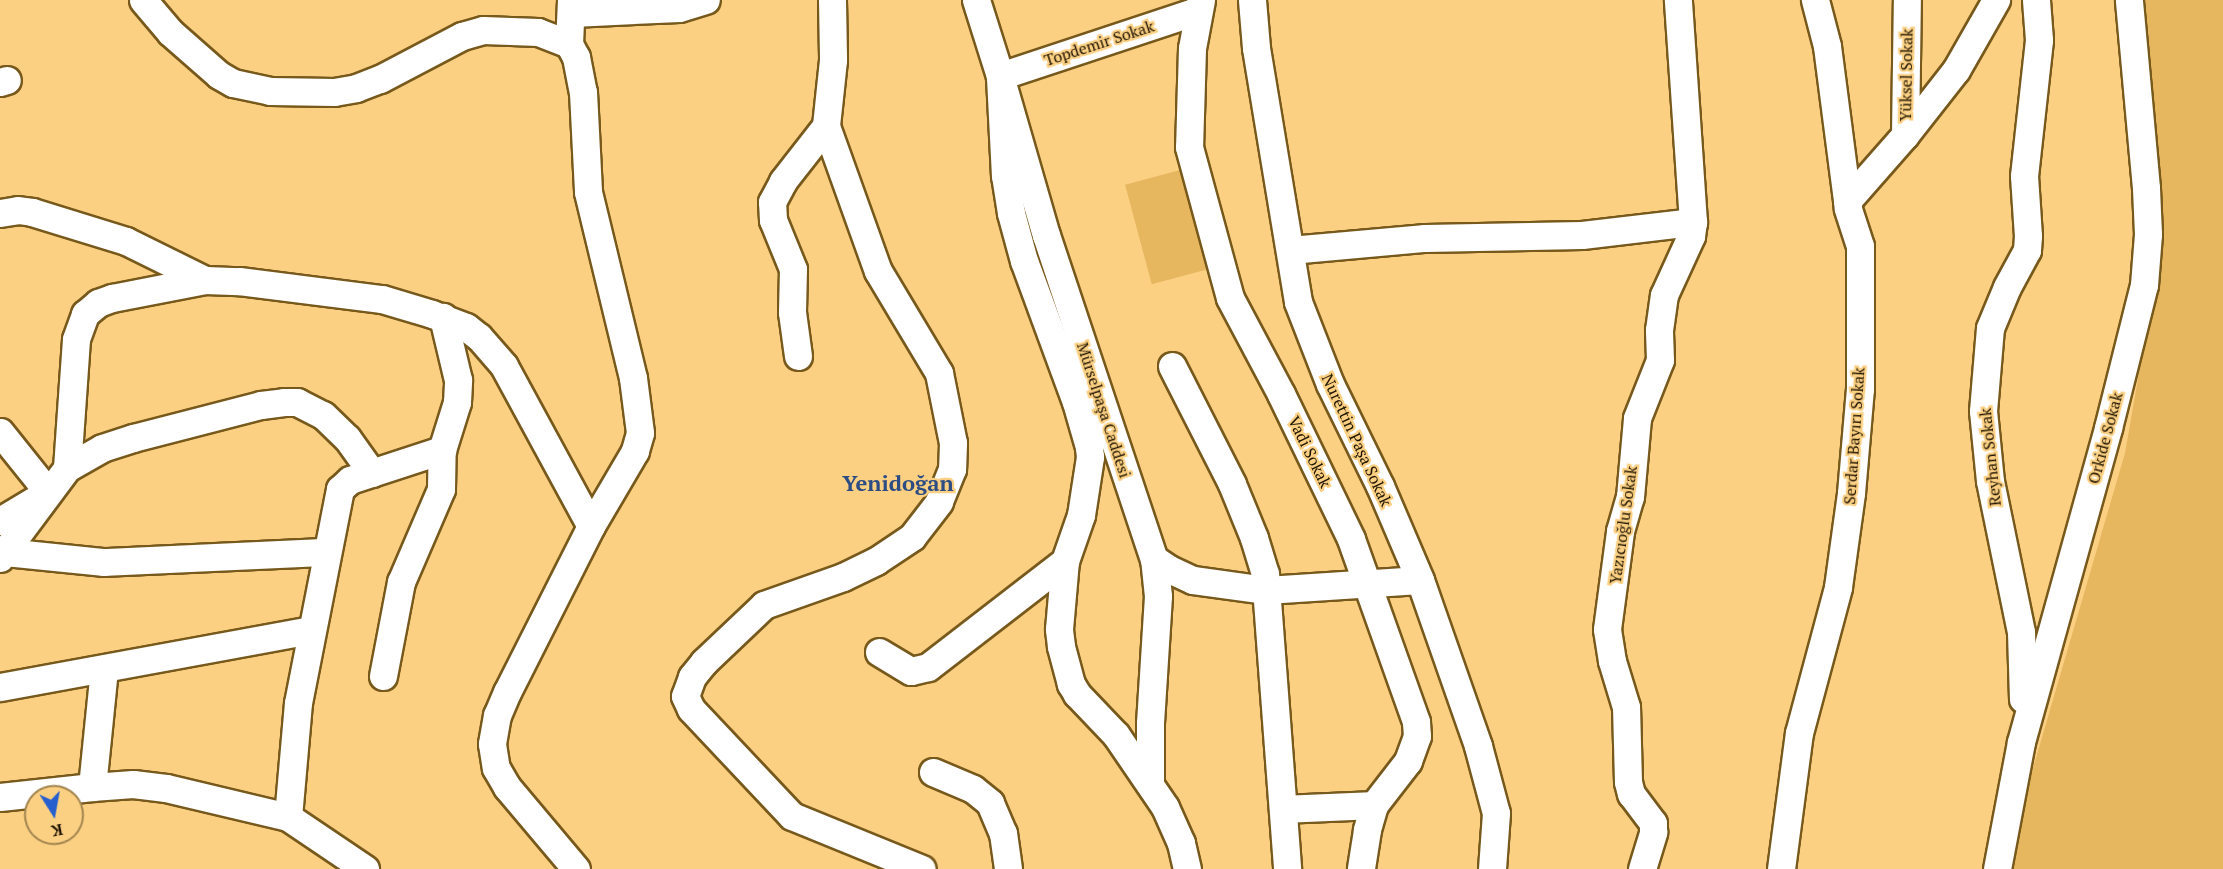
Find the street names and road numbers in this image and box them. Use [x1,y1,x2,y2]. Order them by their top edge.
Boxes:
street label: Topdemir Sokak [1042,16,1156,70]
street label: Yüksel Sokak [1896,28,1916,122]
street label: Mürselpaşa Caddesi [1073,340,1135,480]
street label: Serdar Bayırı Sokak [1840,367,1868,505]
street label: Nurettin Paşa Sokak [1318,371,1396,509]
street label: Orkide Sokak [2084,390,2126,486]
street label: Reyhan Sokak [1975,407,2005,507]
street label: Vadi Sokak [1284,413,1336,491]
street label: Yazıcıoğlu Sokak [1605,465,1641,585]

